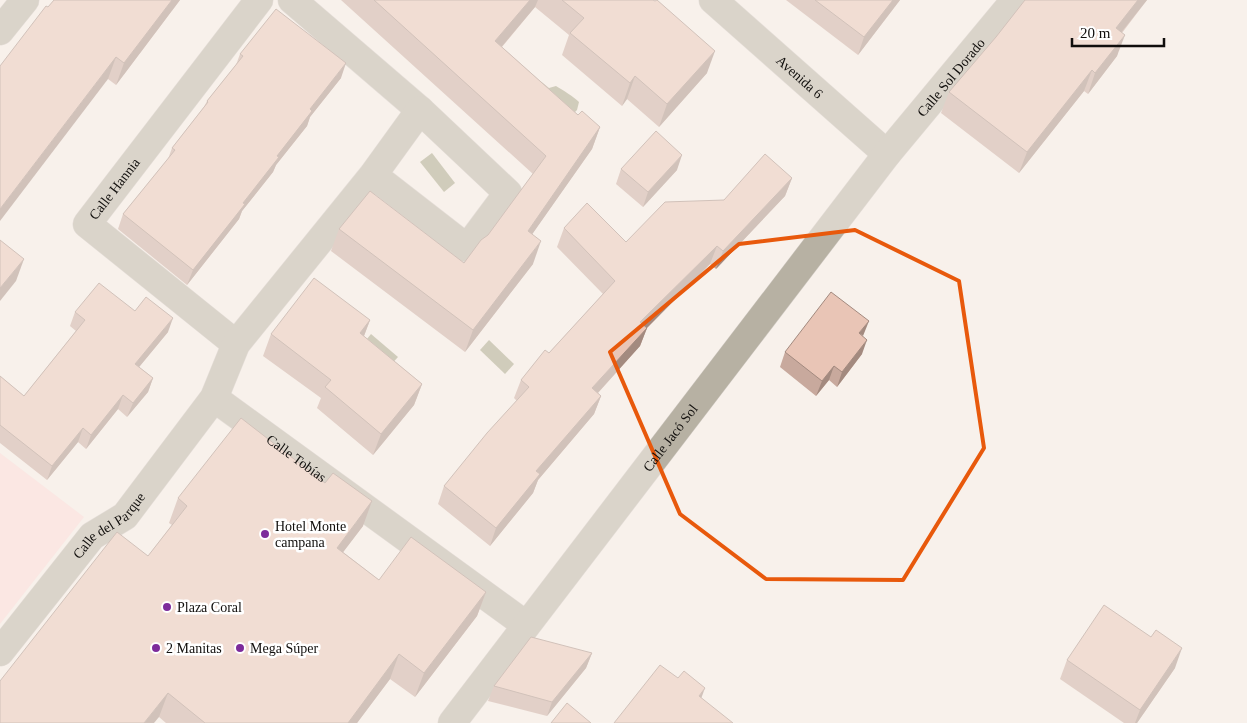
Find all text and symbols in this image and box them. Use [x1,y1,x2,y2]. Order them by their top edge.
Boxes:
scale bar [1072,15,1164,47]
text: 20 m [1080,25,1111,41]
street label: Calle Sol Dorado [914,35,988,119]
street label: Avenida 6 [774,52,826,101]
street label: Calle Hannia [86,154,143,222]
street label: Calle Jacó Sol [640,401,700,474]
street label: Calle Tobías [264,431,329,485]
street label: Calle del Parque [70,489,148,561]
place label: Hotel Monte campana [275,519,346,550]
marker: Hotel Monte campana [259,528,271,540]
place label: Plaza Coral [177,600,242,615]
marker: Plaza Coral [161,601,173,613]
place label: 2 Manitas [166,641,222,656]
place label: Mega Súper [250,641,318,656]
marker: 2 Manitas [150,642,162,654]
marker: Mega Súper [234,642,246,654]

